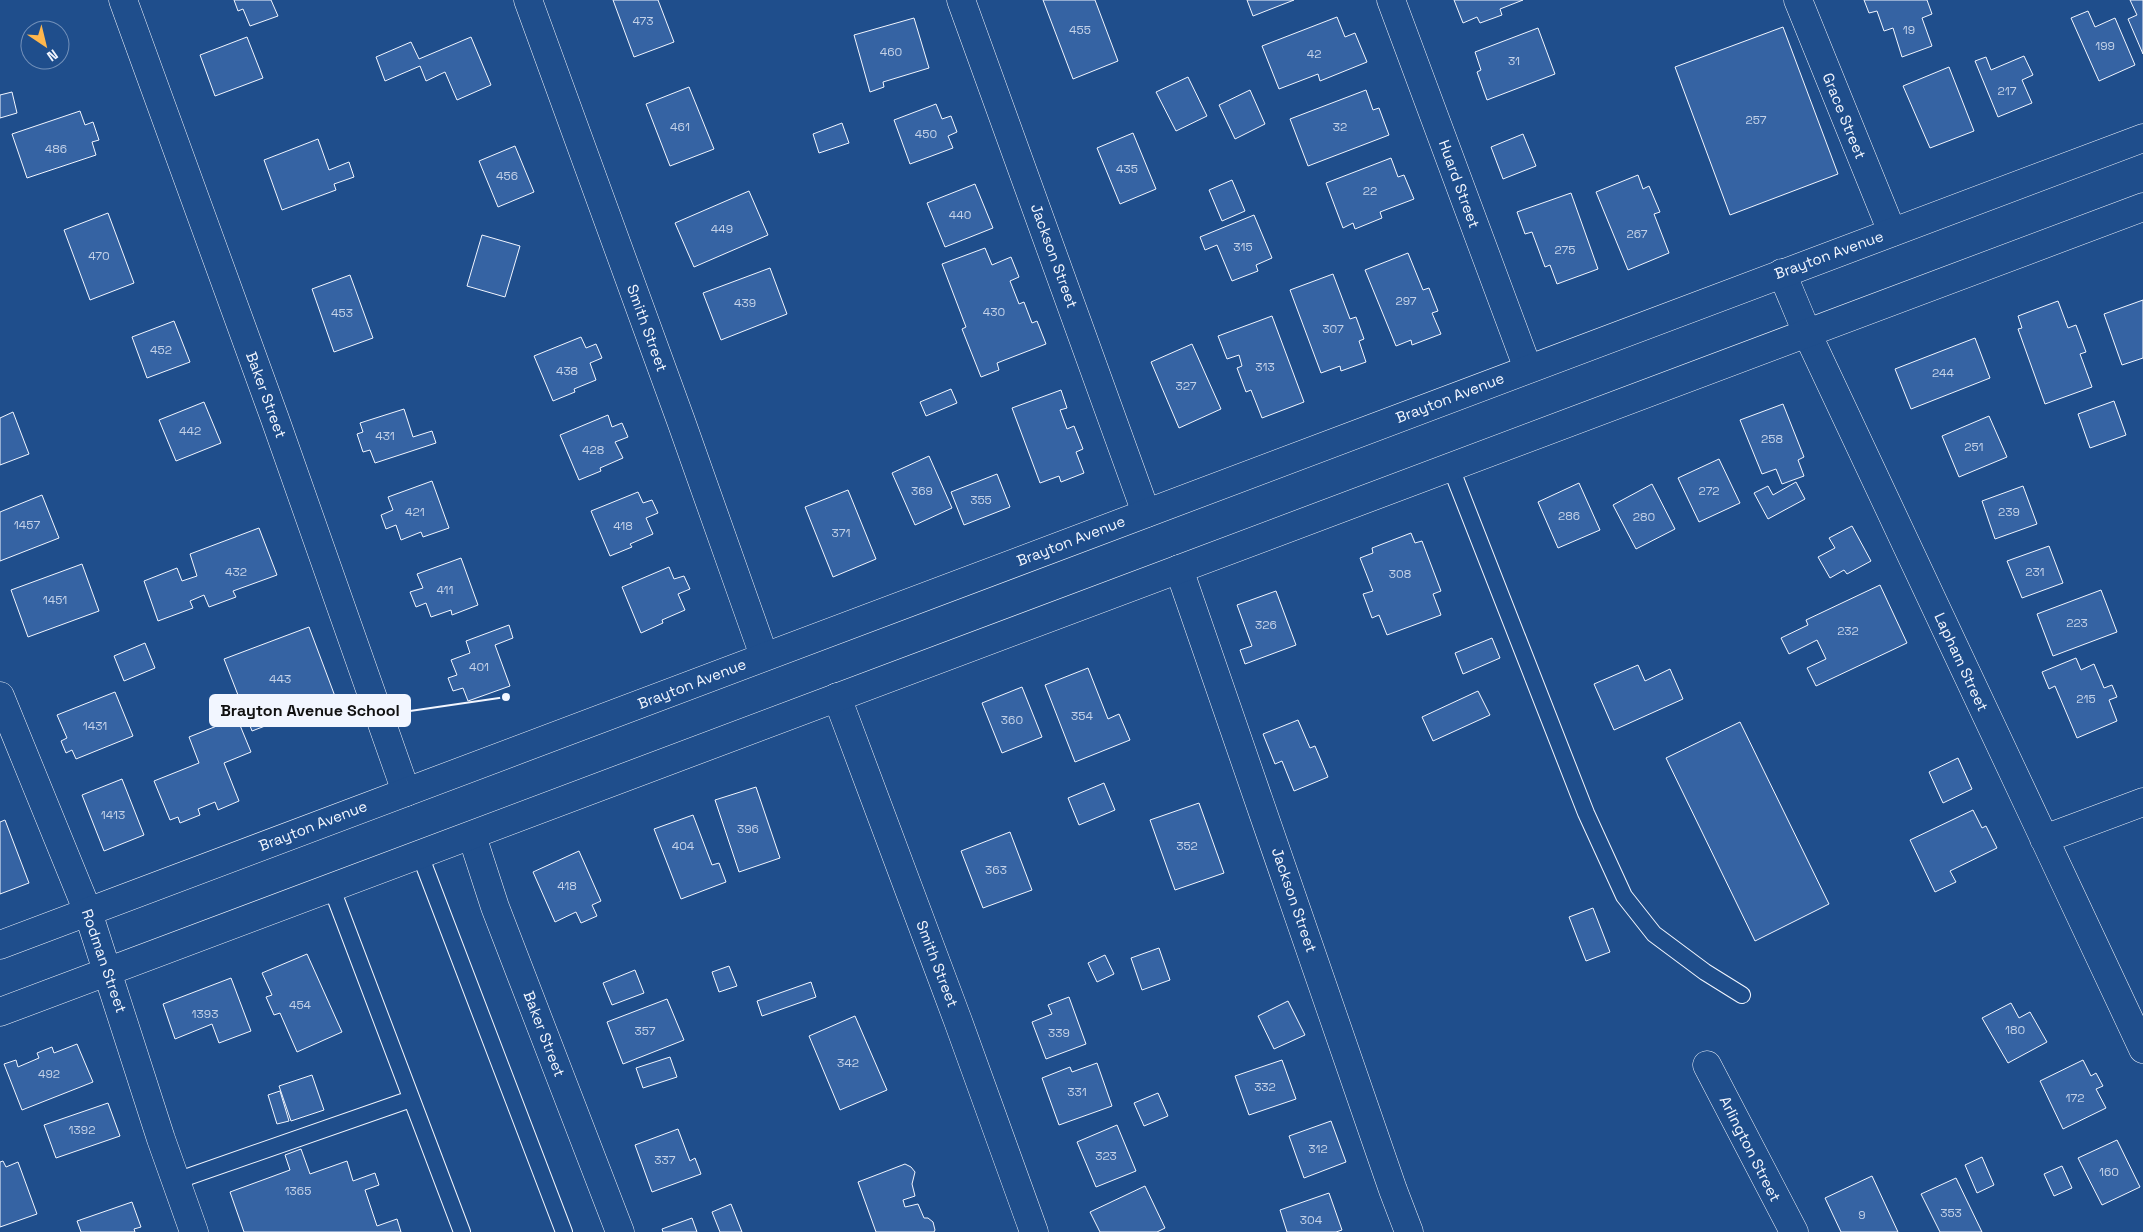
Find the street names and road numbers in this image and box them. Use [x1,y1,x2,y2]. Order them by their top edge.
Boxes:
street label: Grace Street [1819,70,1870,162]
street label: Huard Street [1435,137,1484,231]
street label: Jackson Street [1027,201,1082,311]
street label: Brayton Avenue [1772,226,1886,283]
street label: Smith Street [623,282,672,374]
street label: Baker Street [242,349,291,441]
street label: Brayton Avenue [1393,368,1507,427]
street label: Brayton Avenue [1014,511,1128,570]
street label: Lapham Street [1930,609,1993,714]
street label: Brayton Avenue [635,654,749,713]
street label: Brayton Avenue [256,796,370,855]
street label: Jackson Street [1268,845,1321,955]
street label: Rodman Street [78,906,131,1015]
street label: Smith Street [912,918,963,1010]
street label: Baker Street [519,988,570,1080]
street label: Arlington Street [1716,1093,1785,1205]

